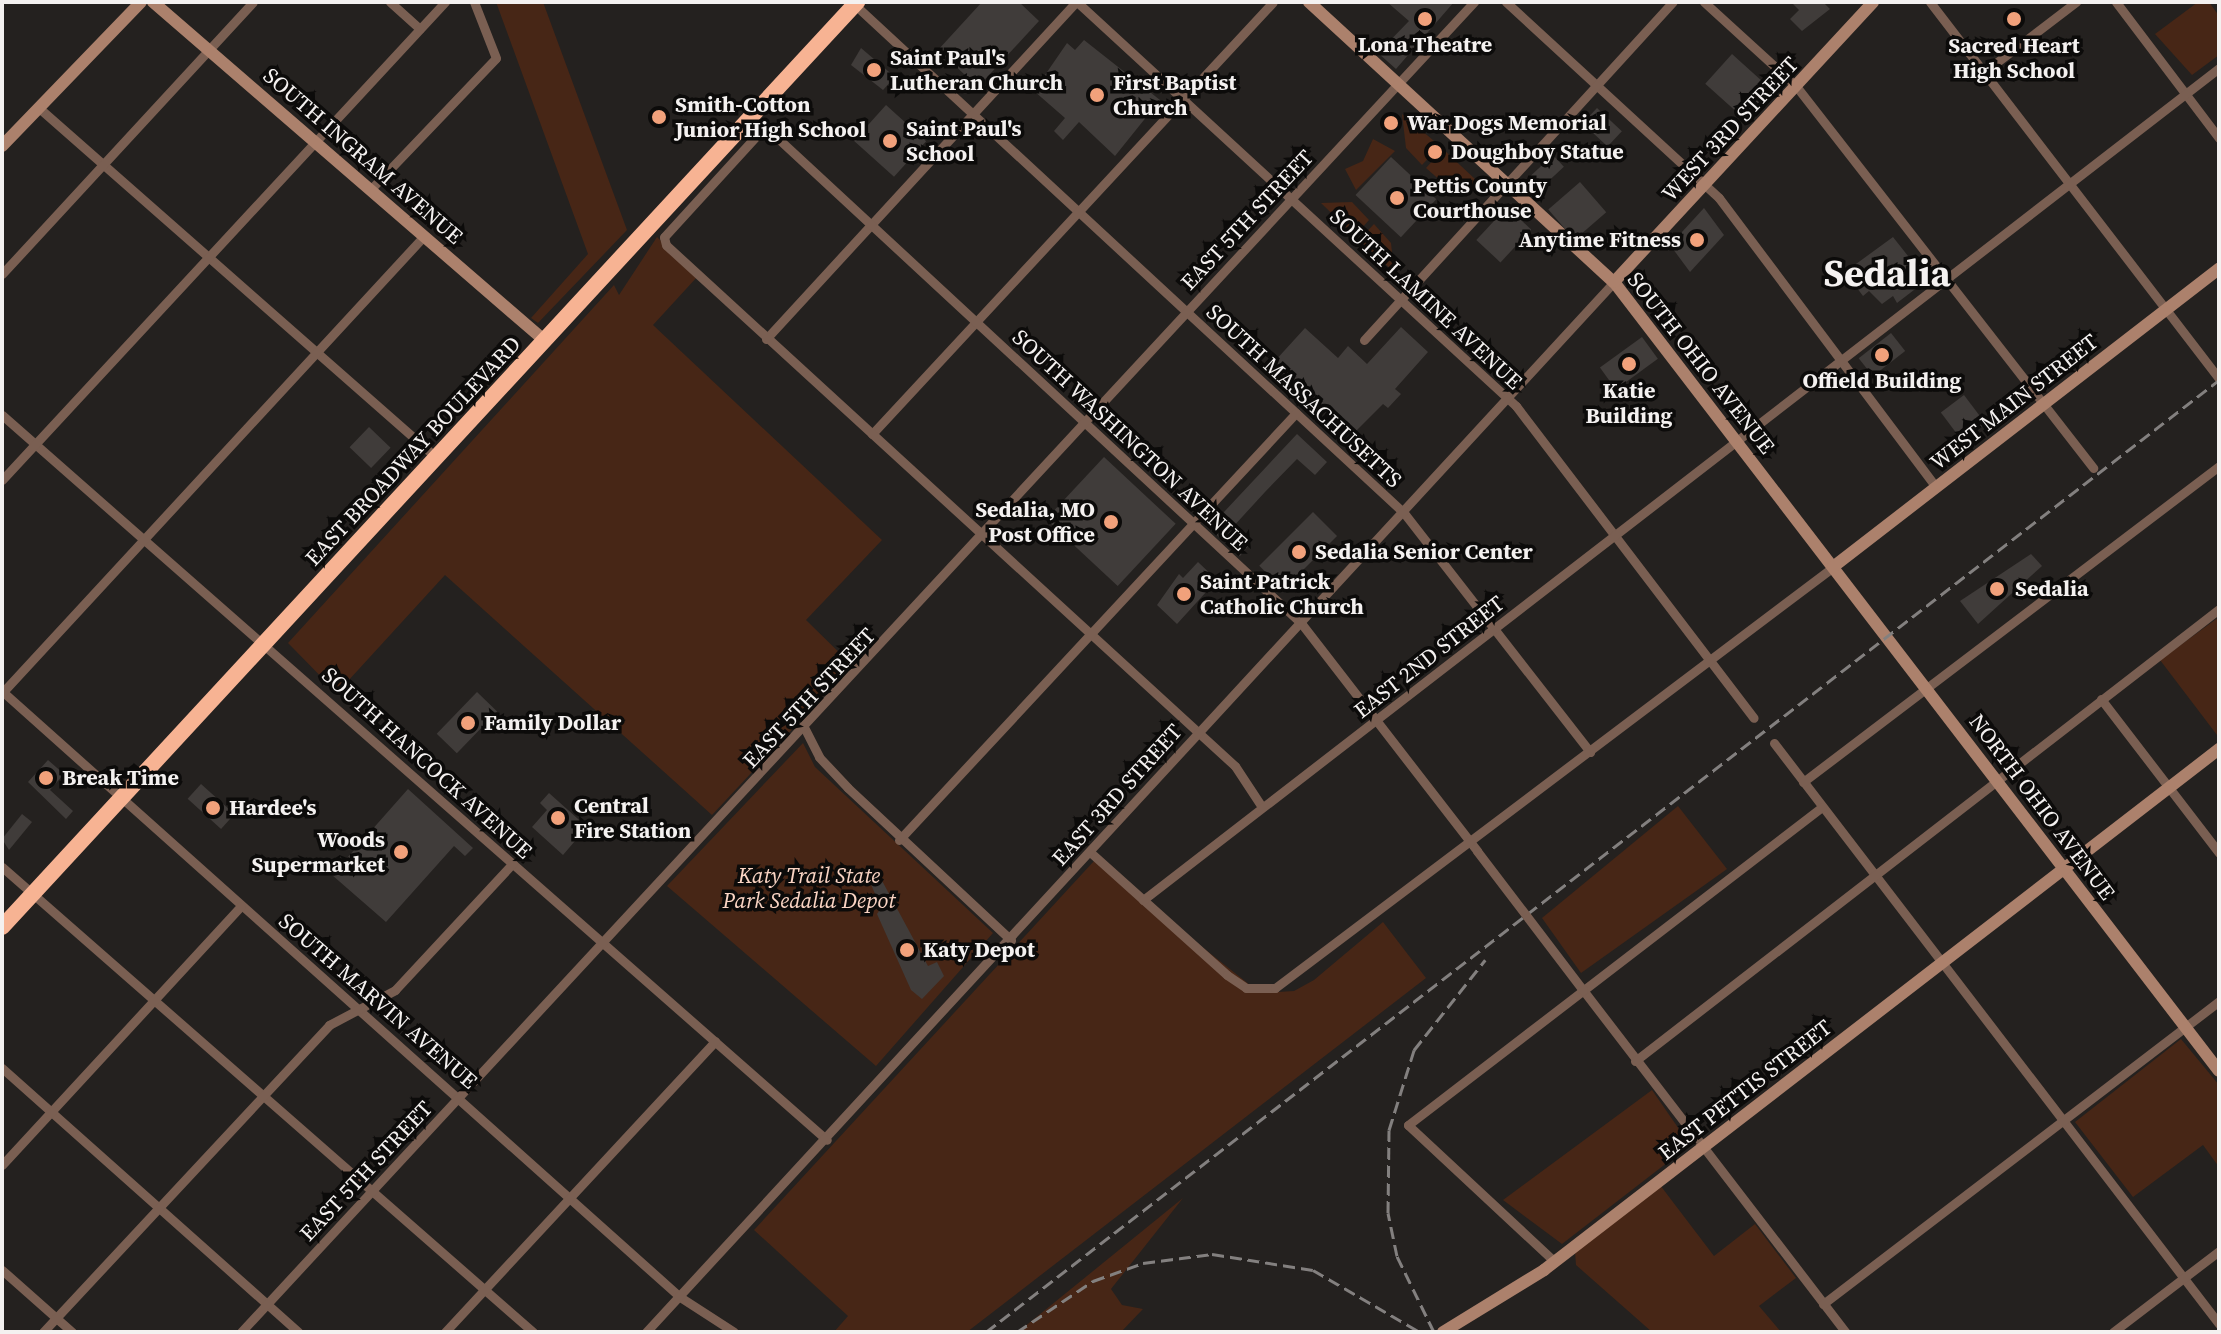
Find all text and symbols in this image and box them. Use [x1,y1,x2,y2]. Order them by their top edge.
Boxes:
marker: Lona Theatre [1416,10,1434,28]
marker: Sacred Heart High School [2005,10,2023,28]
place label: Lona Theatre [1358,32,1492,58]
place label: Sacred Heart High School [1948,32,2080,84]
place label: Saint Paul's Lutheran Church [890,44,1063,96]
street label: WEST 3RD STREET [1656,51,1804,207]
marker: Saint Paul's Lutheran Church [865,61,883,79]
street label: SOUTH INGRAM AVENUE [258,62,468,250]
place label: First Baptist Church [1113,69,1236,120]
marker: First Baptist Church [1088,86,1106,104]
place label: Smith-Cotton Junior High School [675,91,866,142]
marker: Smith-Cotton Junior High School [650,108,668,126]
place label: War Dogs Memorial [1407,110,1607,136]
marker: War Dogs Memorial [1382,114,1400,132]
place label: Saint Paul's School [906,115,1021,166]
marker: Saint Paul's School [881,132,899,150]
place label: Doughboy Statue [1451,139,1624,165]
marker: Doughboy Statue [1426,143,1444,161]
street label: EAST 5TH STREET [1175,144,1319,296]
place label: Pettis County Courthouse [1413,172,1547,224]
marker: Pettis County Courthouse [1388,189,1406,207]
street label: SOUTH LAMINE AVENUE [1325,203,1527,395]
place label: Anytime Fitness [1518,227,1681,253]
marker: Anytime Fitness [1688,231,1706,249]
district label: Sedalia [1823,251,1951,297]
street label: SOUTH OHIO AVENUE [1622,267,1780,459]
street label: SOUTH MASSACHUSETTS [1201,299,1407,493]
street label: SOUTH WASHINGTON AVENUE [1007,324,1253,556]
street label: WEST MAIN STREET [1925,328,2103,476]
street label: EAST BROADWAY BOULEVARD [299,330,527,572]
marker: Offield Building [1873,346,1891,364]
marker: Katie Building [1620,355,1638,373]
place label: Offield Building [1803,368,1961,394]
place label: Katie Building [1586,377,1672,428]
place label: Sedalia, MO Post Office [975,496,1095,548]
marker: Sedalia, MO Post Office [1102,513,1120,531]
place label: Sedalia Senior Center [1315,539,1533,565]
marker: Sedalia Senior Center [1290,543,1308,561]
place label: Saint Patrick Catholic Church [1200,568,1364,620]
place label: Sedalia [2015,576,2089,602]
marker: Sedalia [1986,578,2008,600]
marker: Saint Patrick Catholic Church [1175,585,1193,603]
street label: EAST 2ND STREET [1349,590,1509,724]
street label: EAST 5TH STREET [737,622,881,774]
street label: SOUTH HANCOCK AVENUE [317,662,537,864]
street label: NORTH OHIO AVENUE [1964,709,2120,905]
place label: Family Dollar [484,710,621,736]
marker: Family Dollar [459,714,477,732]
street label: EAST 3RD STREET [1046,719,1188,871]
place label: Break Time [62,765,179,791]
marker: Break Time [37,769,55,787]
place label: Central Fire Station [574,792,691,844]
place label: Hardee's [229,795,316,821]
marker: Hardee's [204,799,222,817]
marker: Central Fire Station [549,809,567,827]
place label: Woods Supermarket [252,826,385,878]
marker: Woods Supermarket [392,843,410,861]
park label: Katy Trail State Park Sedalia Depot [722,862,896,914]
street label: SOUTH MARVIN AVENUE [273,908,483,1094]
place label: Katy Depot [923,937,1035,963]
marker: Katy Depot [898,941,916,959]
street label: EAST PETTIS STREET [1653,1014,1837,1166]
street label: EAST 5TH STREET [294,1095,438,1247]

